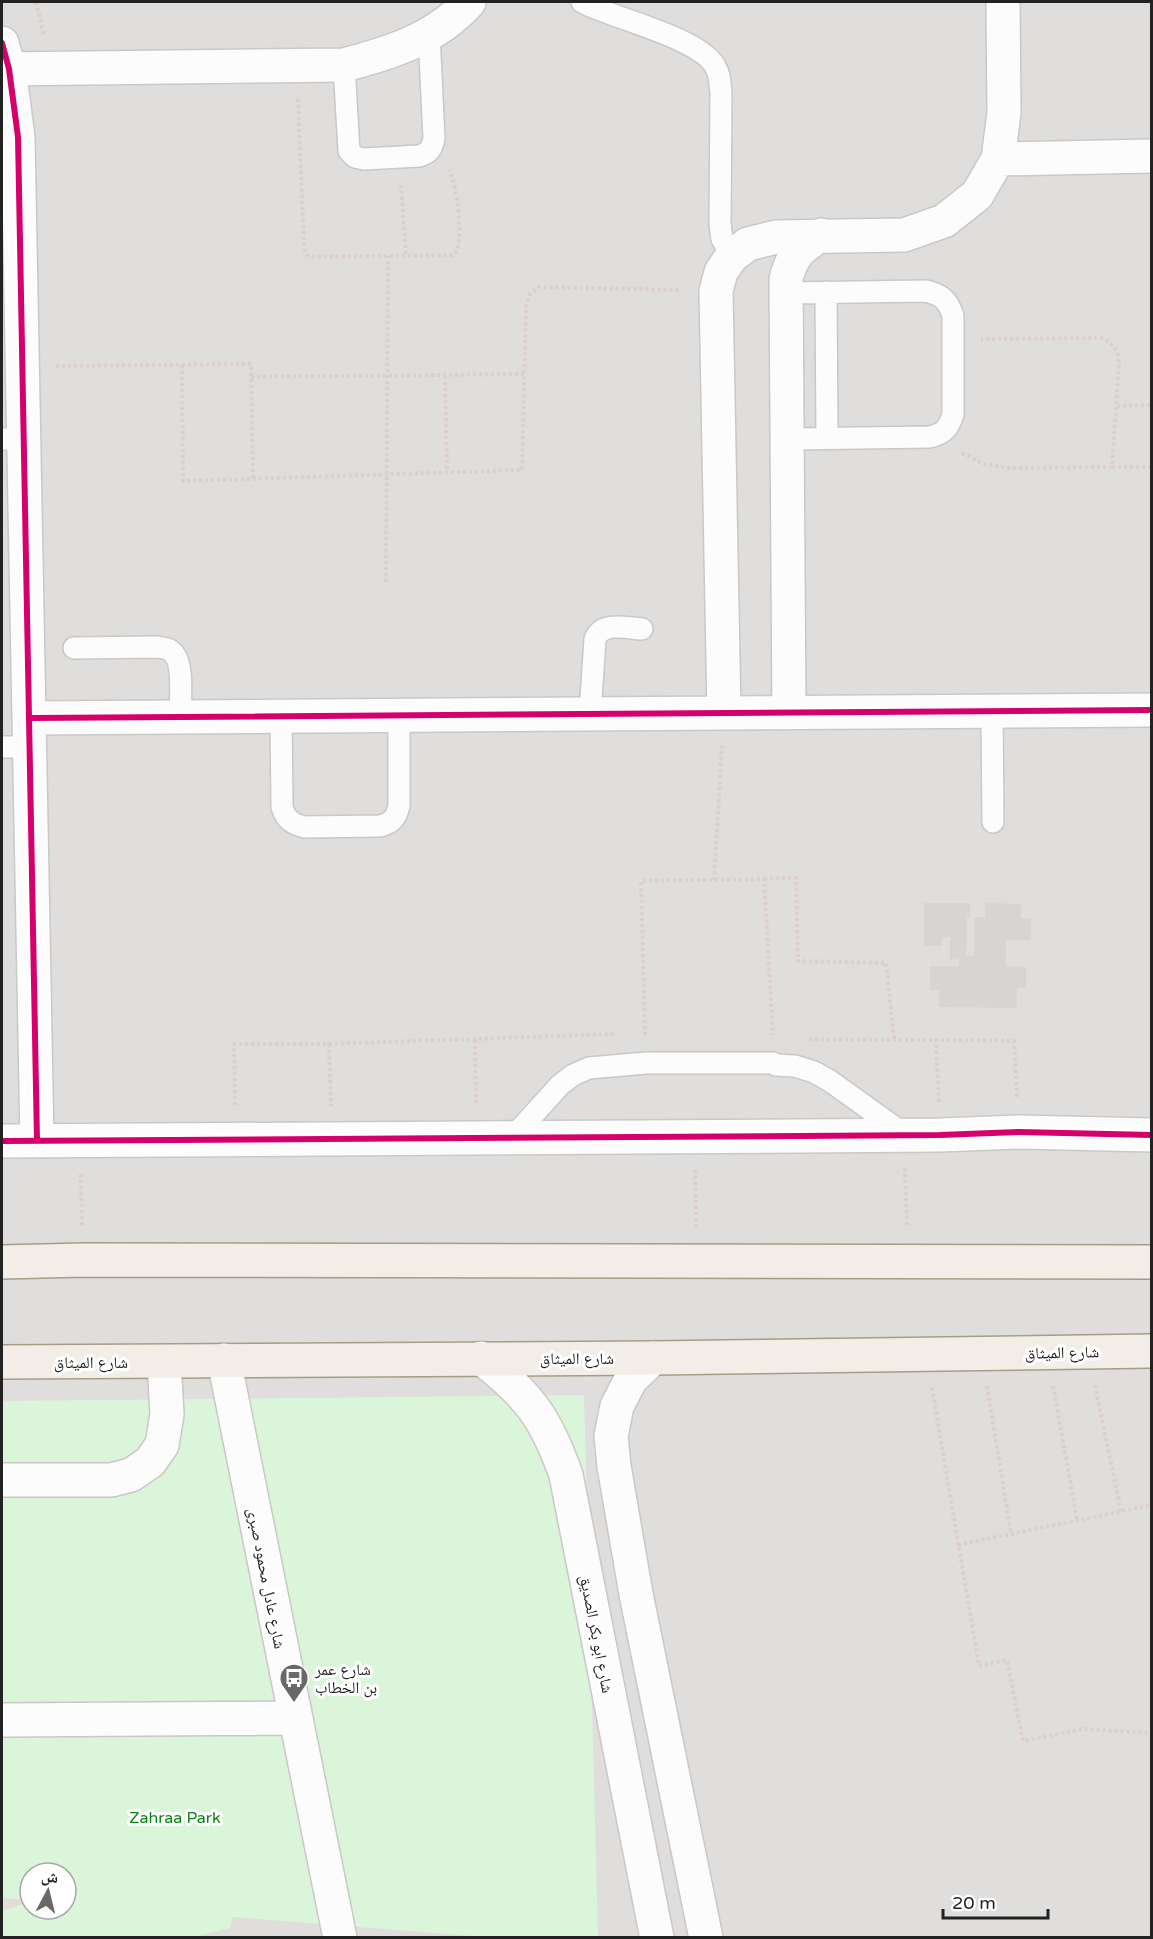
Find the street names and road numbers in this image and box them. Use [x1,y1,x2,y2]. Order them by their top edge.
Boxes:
street label: شارع الميثاق [1025,1342,1099,1364]
street label: شارع الميثاق [540,1349,614,1369]
street label: شارع الميثاق [54,1353,128,1373]
street label: شارع عادل محمود صبرى [243,1506,290,1651]
street label: شارع ابو بكر الصديق [575,1573,617,1695]

